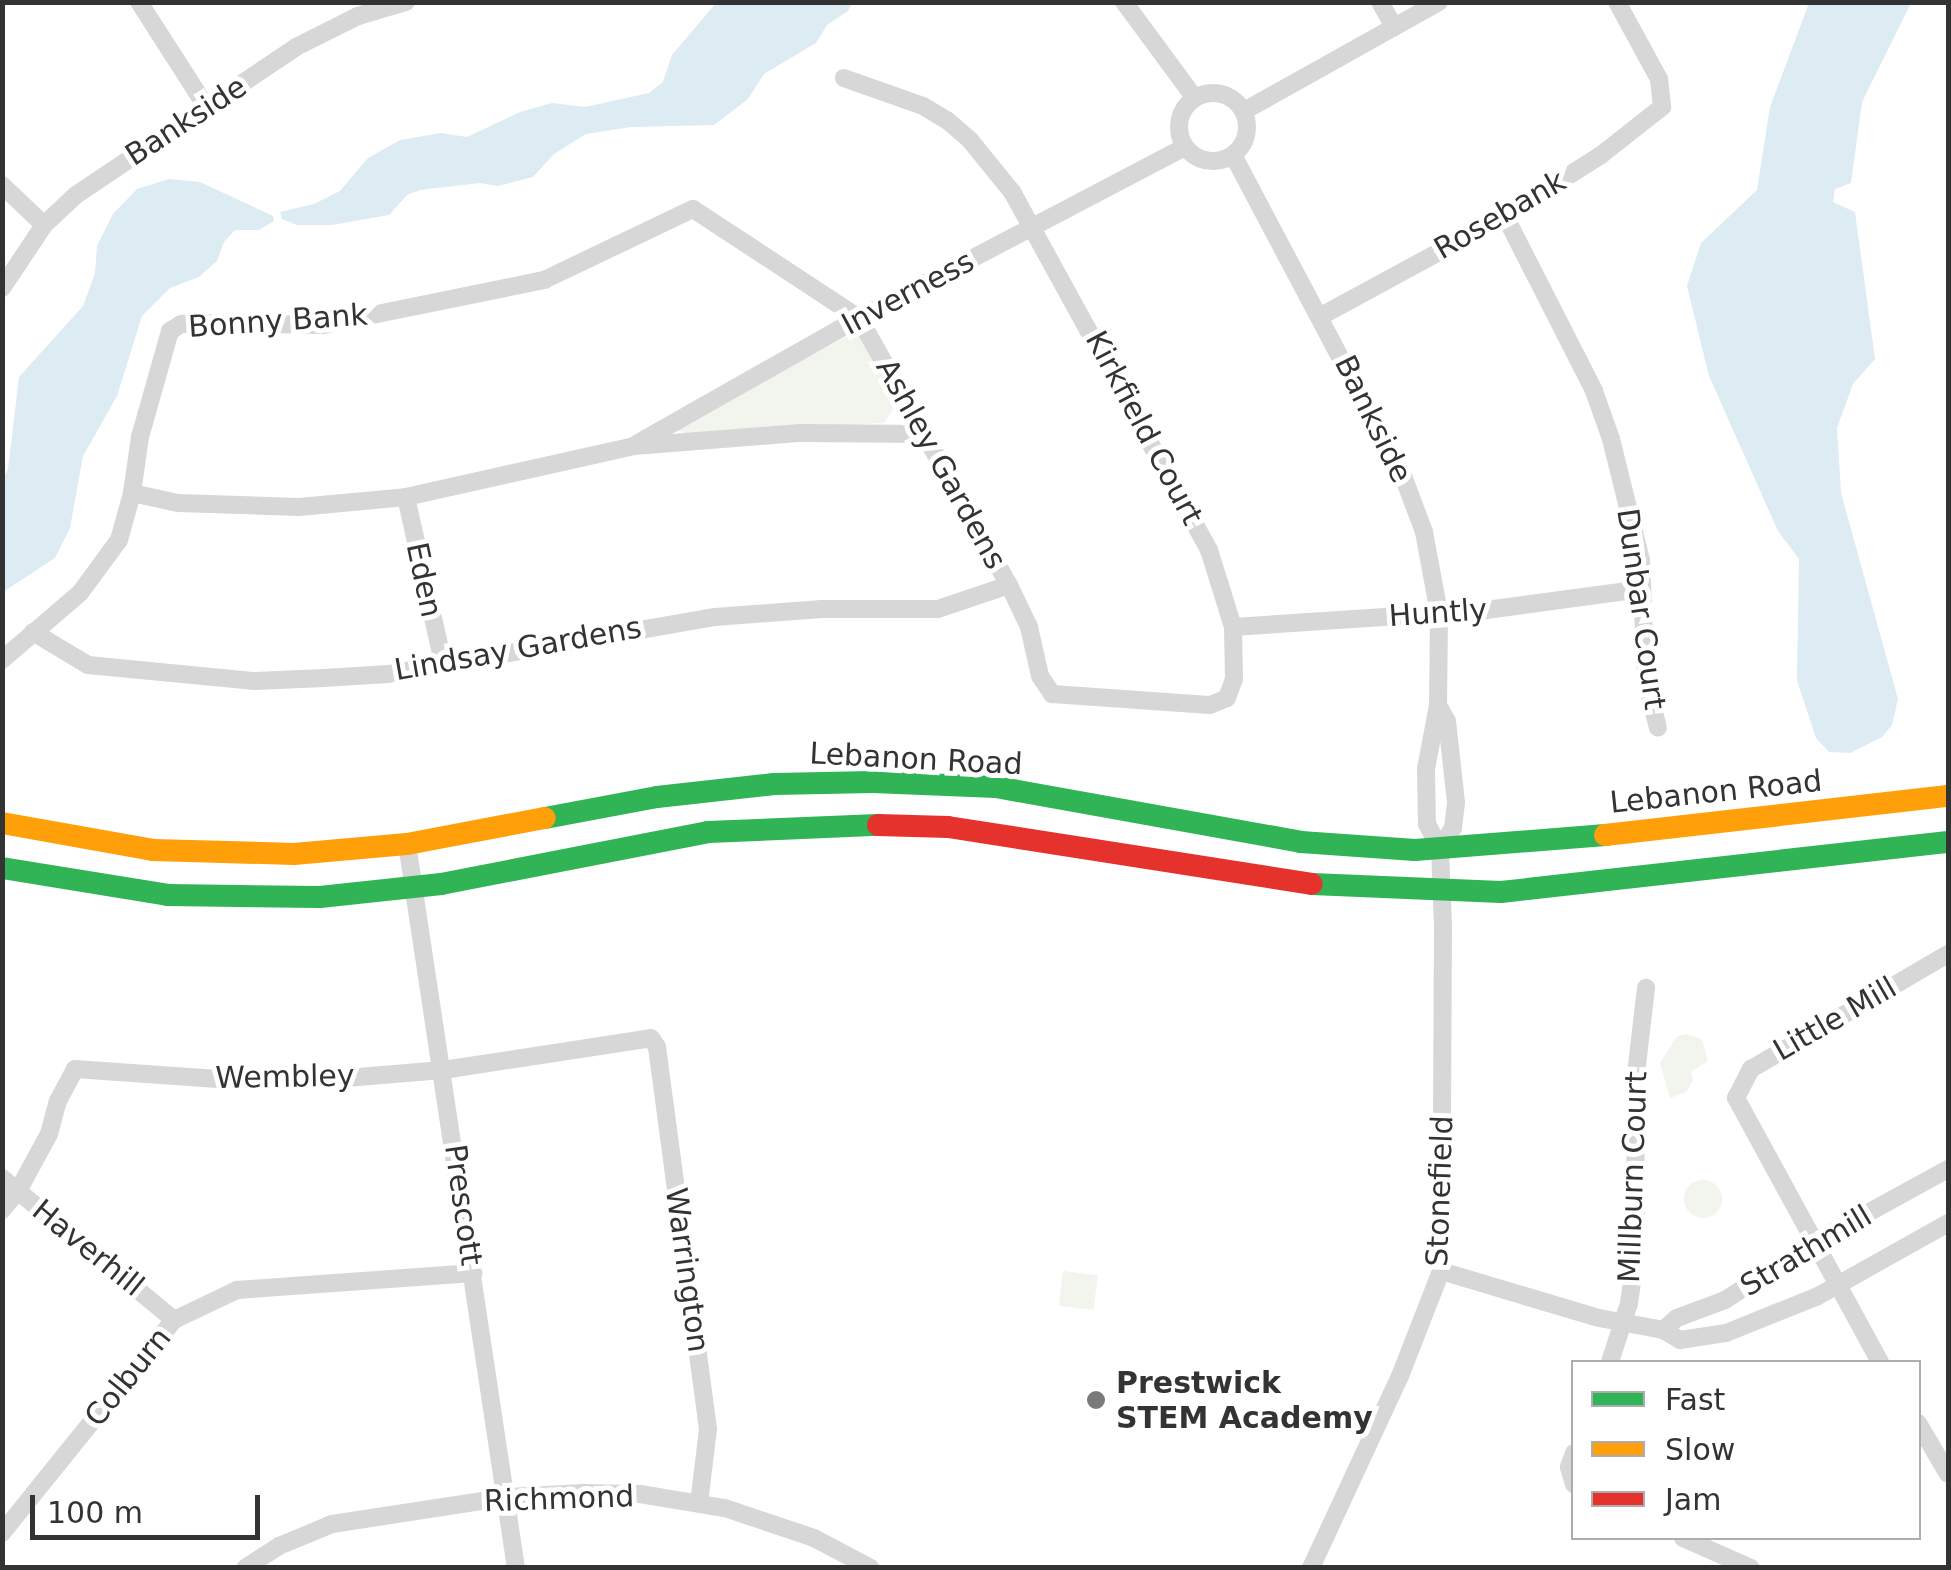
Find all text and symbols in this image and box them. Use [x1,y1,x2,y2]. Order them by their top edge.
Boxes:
street label: Bankside [119,69,253,173]
street label: Rosebank [1428,163,1572,267]
street label: Inverness [836,243,980,343]
street label: Bonny Bank [187,297,369,345]
street label: Kirkfield Court [1078,325,1210,531]
street label: Bankside [1327,350,1419,488]
street label: Ashley Gardens [868,353,1014,575]
street label: Dunbar Court [1609,506,1673,712]
street label: Eden [399,539,449,621]
street label: Huntly [1388,592,1488,634]
street label: Lindsay Gardens [392,610,644,688]
street label: Lebanon Road [809,735,1023,783]
street label: Lebanon Road [1608,763,1824,821]
street label: Little Mill [1767,969,1903,1069]
street label: Wembley [215,1058,355,1096]
street label: Millburn Court [1611,1071,1655,1283]
street label: Stonefield [1419,1115,1461,1267]
street label: Prescott [437,1142,489,1268]
street label: Warrington [658,1185,716,1355]
street label: Haverhill [25,1192,151,1304]
street label: Strathmill [1734,1198,1878,1304]
street label: Colburn [77,1320,179,1434]
legend [1571,1360,1921,1540]
place label: Prestwick STEM Academy [1116,1365,1373,1436]
text: Fast [1665,1382,1725,1417]
marker: Prestwick STEM Academy [1085,1389,1107,1411]
text: Slow [1665,1432,1735,1467]
scale bar [35,1475,265,1537]
street label: Richmond [483,1478,635,1520]
text: Jam [1665,1482,1721,1517]
text: 100 m [47,1495,143,1530]

